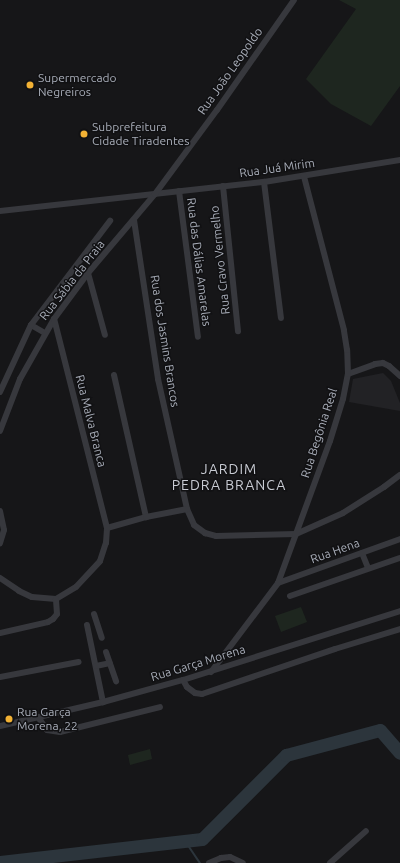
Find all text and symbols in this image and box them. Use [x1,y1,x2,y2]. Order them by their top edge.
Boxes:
street label: Rua João Leopoldo [195,25,265,117]
place label: Supermercado Negreiros [38,71,117,99]
marker: Supermercado Negreiros [25,80,35,90]
place label: Subprefeitura Cidade Tiradentes [92,120,189,148]
marker: Subprefeitura Cidade Tiradentes [79,129,89,139]
street label: Rua Juá Mirim [238,156,316,180]
street label: Rua das Dálias Amarelas [184,197,214,327]
street label: Rua Cravo Vermelho [207,205,233,315]
street label: Rua Sábia da Praia [36,237,108,323]
street label: Rua dos Jasmins Brancos [147,274,183,408]
street label: Rua Malva Branca [73,373,109,469]
street label: Rua Begônia Real [298,386,340,480]
district label: JARDIM PEDRA BRANCA [172,461,286,494]
street label: Rua Hena [308,535,362,567]
street label: Rua Garça Morena [149,642,247,684]
place label: Rua Garça Morena, 22 [17,705,78,733]
marker: Rua Garça Morena, 22 [4,714,14,724]

